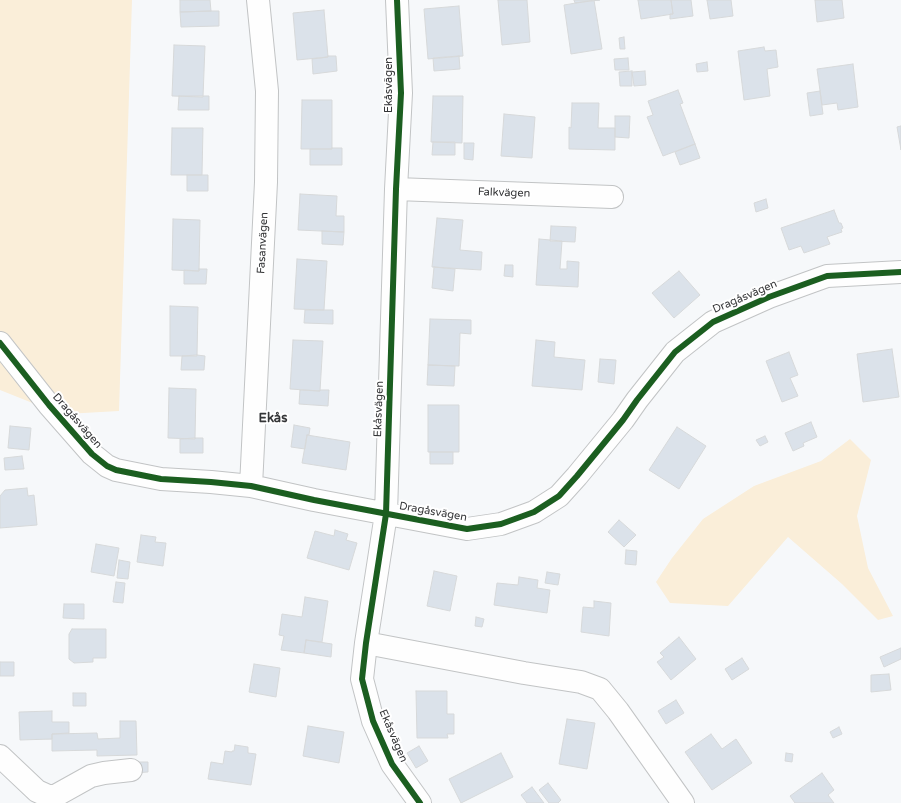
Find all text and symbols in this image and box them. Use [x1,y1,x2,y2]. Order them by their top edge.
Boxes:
street label: Ekåsvägen [382,57,396,113]
street label: Falkvägen [477,185,531,201]
street label: Fasanvägen [255,212,271,274]
street label: Dragåsvägen [711,277,779,317]
street label: Ekåsvägen [371,381,387,437]
street label: Dragåsvägen [49,391,105,451]
district label: Ekås [259,411,287,427]
street label: Dragåsvägen [398,500,468,524]
street label: Ekåsvägen [376,708,410,764]

